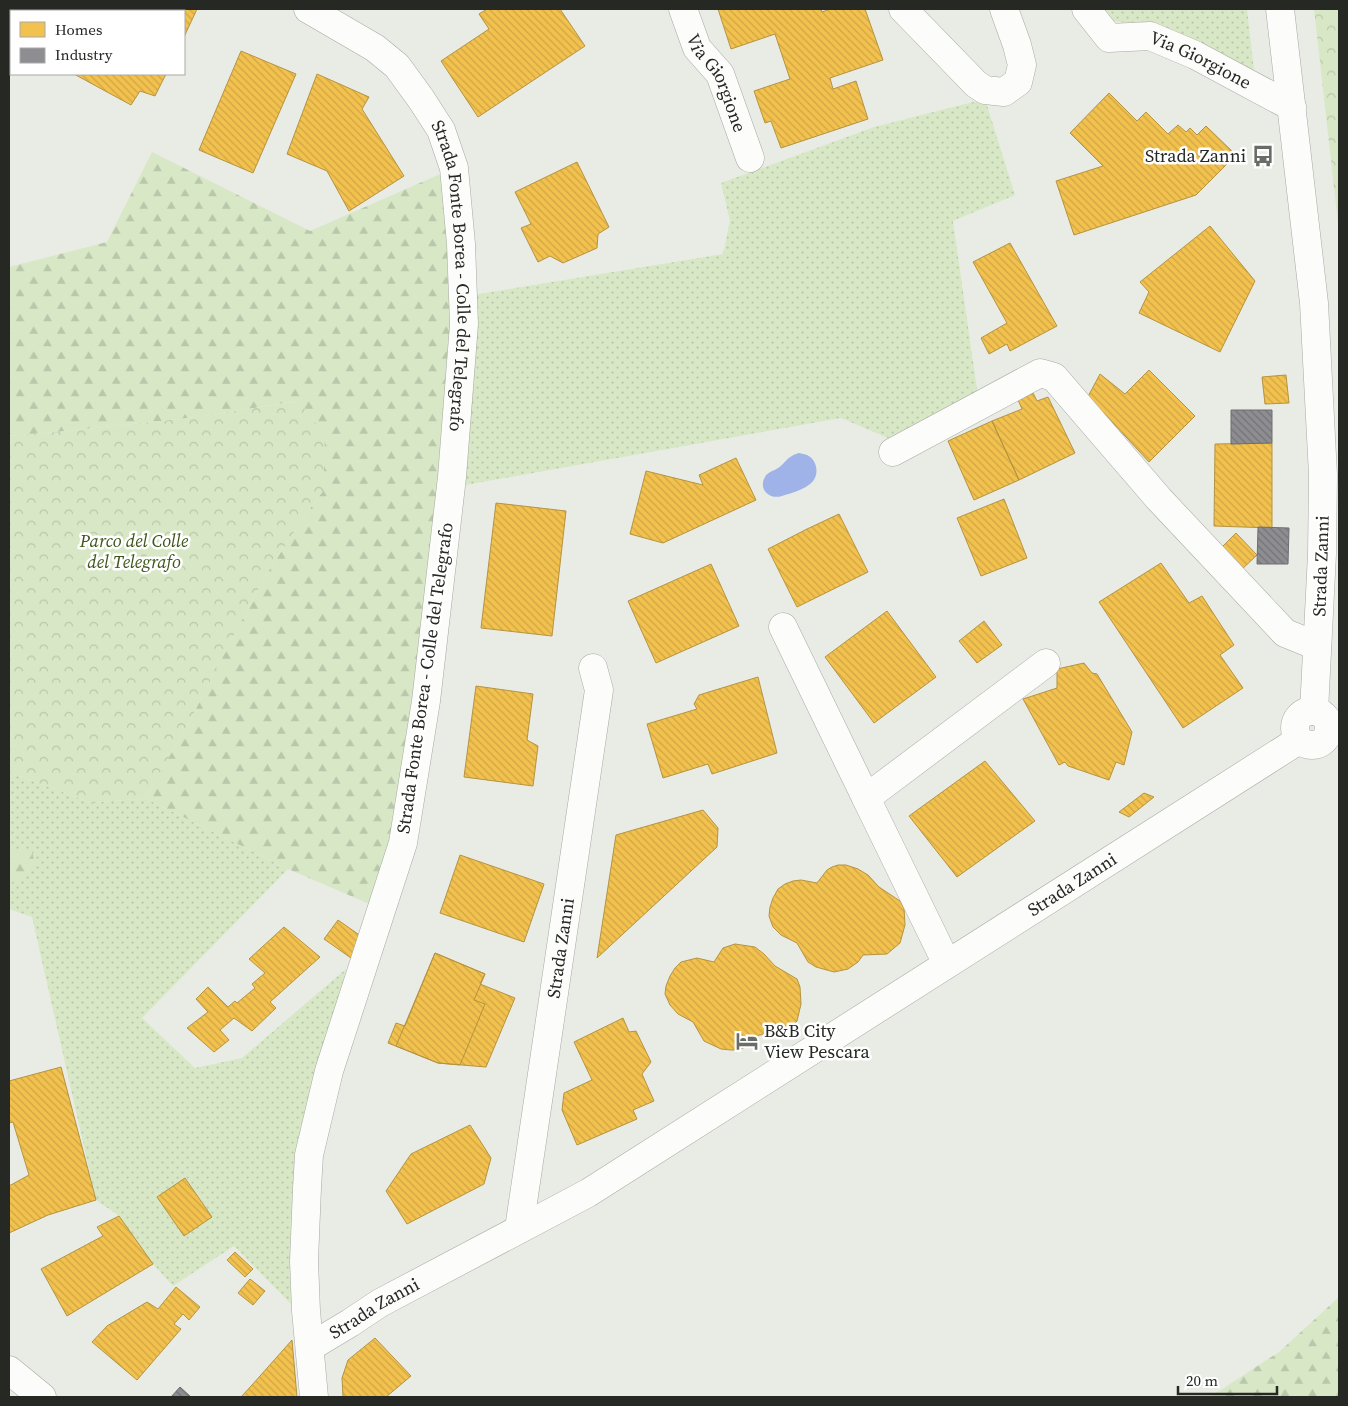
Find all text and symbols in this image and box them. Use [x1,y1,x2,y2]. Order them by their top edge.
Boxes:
legend [10,10,185,75]
text: Homes [55,19,102,40]
street label: Via Giorgione [1146,24,1256,95]
street label: Via Giorgione [681,30,753,135]
text: Industry [55,44,113,65]
street label: Strada Fonte Borea - Colle del Telegrafo [426,115,477,433]
place label: Strada Zanni [1145,143,1246,168]
bus stop icon: Strada Zanni [1250,143,1276,169]
street label: Strada Zanni [1306,515,1335,617]
street label: Strada Fonte Borea - Colle del Telegrafo [390,521,459,835]
park label: Parco del Colle del Telegrafo [79,528,189,574]
street label: Strada Zanni [1022,846,1121,922]
street label: Strada Zanni [540,896,580,1000]
place label: B&B City View Pescara [764,1018,870,1064]
hotel icon: B&B City View Pescara [734,1028,760,1054]
street label: Strada Zanni [324,1271,423,1345]
scale bar [1178,1364,1277,1396]
text: 20 m [1186,1370,1218,1391]

